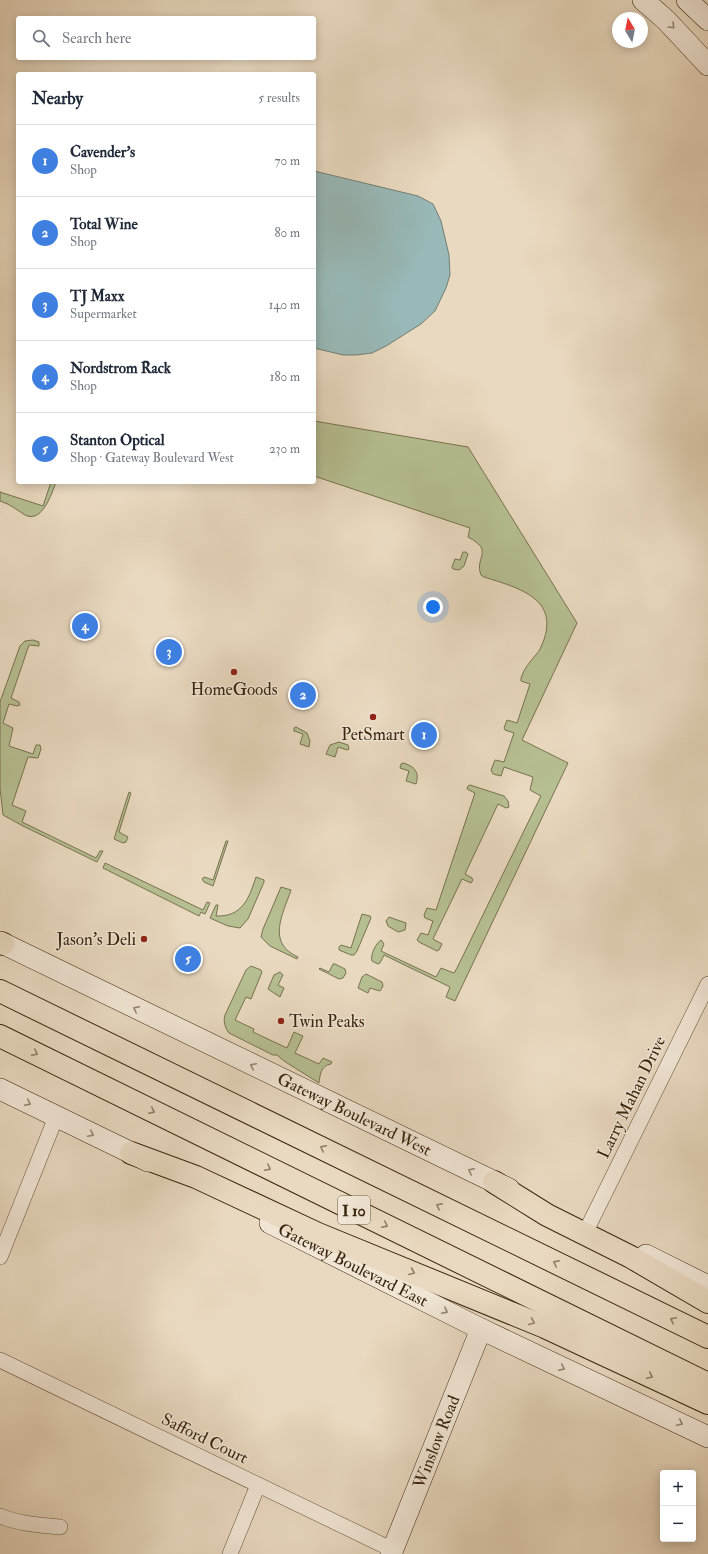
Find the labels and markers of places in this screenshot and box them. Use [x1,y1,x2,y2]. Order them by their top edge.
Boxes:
pin: 4 [72,611,98,641]
pin: 3 [156,637,182,667]
marker: HomeGoods [229,667,239,677]
place label: HomeGoods [191,679,278,700]
pin: 2 [290,680,316,710]
marker: PetSmart [368,712,378,722]
pin: 1 [411,720,437,750]
place label: PetSmart [341,724,405,745]
place label: Jason's Deli [55,929,136,951]
marker: Jason's Deli [139,934,149,944]
pin: 5 [175,944,201,974]
place label: Twin Peaks [289,1011,365,1032]
marker: Twin Peaks [276,1016,286,1026]

